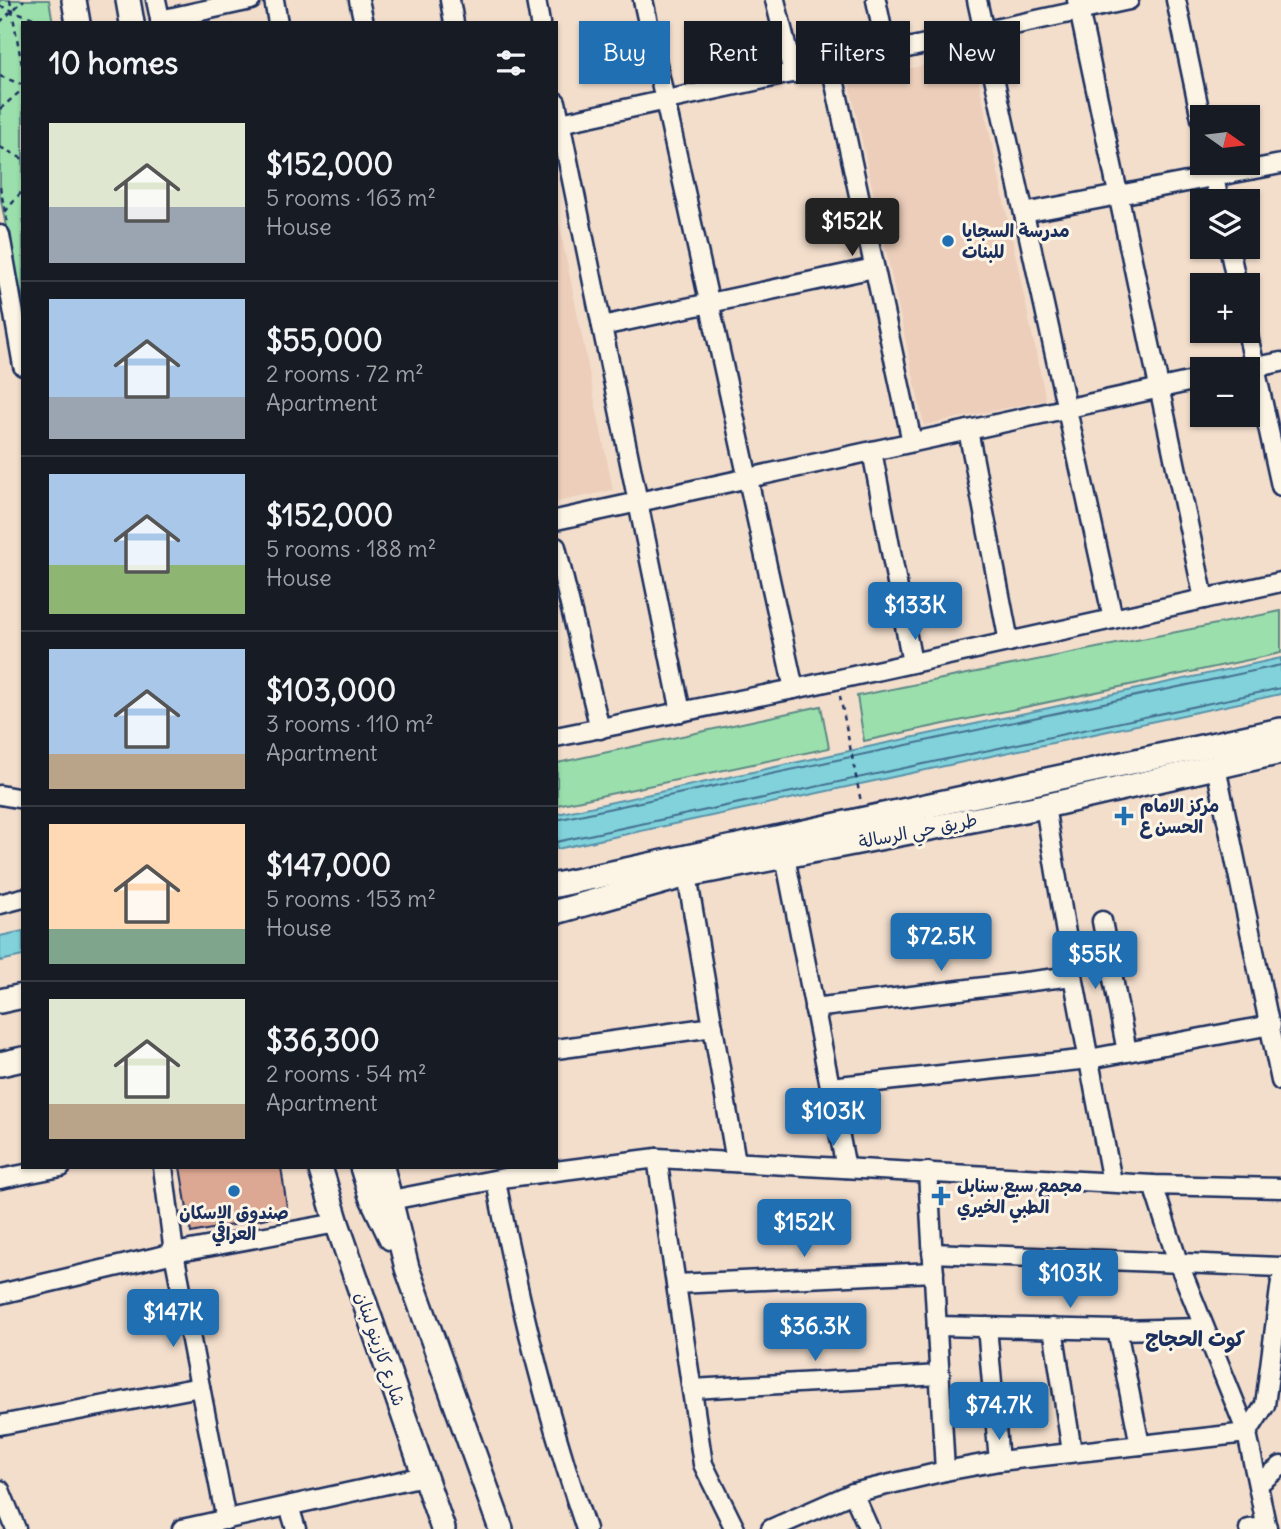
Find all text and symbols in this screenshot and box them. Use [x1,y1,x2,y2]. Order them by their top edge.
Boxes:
chip: Buy [579,21,670,84]
chip: Rent [684,21,782,84]
chip: Filters [796,21,910,84]
chip: New [924,21,1020,84]
text: 10 homes [49,44,178,82]
icon: filters [492,44,530,82]
north arrow [1190,105,1260,175]
map controls [1190,105,1260,427]
text: $152,000 [266,145,393,183]
icon: home [105,151,189,235]
text: 5 rooms · 163 m² [266,183,436,212]
button: layers [1190,189,1260,259]
pin: $152K [803,198,901,258]
text: $152K [821,206,883,235]
text: House [266,212,332,241]
place label: مدرسة السجايا للبنات [962,219,1070,263]
marker: مدرسة السجايا للبنات [940,233,956,249]
button: + [1190,273,1260,343]
text: $55,000 [266,321,383,359]
icon: home [105,327,189,411]
button: − [1190,357,1260,427]
text: 2 rooms · 72 m² [266,359,424,388]
text: Apartment [266,388,378,417]
text: $152,000 [266,496,393,534]
icon: home [105,502,189,586]
text: 5 rooms · 188 m² [266,534,436,563]
text: House [266,563,332,592]
pin: $133K [866,582,964,642]
text: $133K [884,590,946,619]
text: $103,000 [266,671,396,709]
icon: home [105,677,189,761]
text: 3 rooms · 110 m² [266,709,434,738]
text: Apartment [266,738,378,767]
place label: مركز الامام الحسن ع [1140,794,1219,839]
marker: مركز الامام الحسن ع [1114,806,1134,826]
street label: طريق حي الرسالة [857,808,980,858]
text: $147,000 [266,846,391,884]
icon: home [105,852,189,936]
text: 5 rooms · 153 m² [266,884,436,913]
text: House [266,913,332,942]
pin: $72.5K [884,914,998,973]
text: $72.5K [907,921,975,950]
pin: $55K [1054,932,1136,991]
text: $55K [1068,939,1122,968]
text: $36,300 [266,1021,380,1059]
icon: home [105,1027,189,1111]
text: 2 rooms · 54 m² [266,1059,427,1088]
text: Apartment [266,1088,378,1117]
pin: $103K [784,1088,882,1148]
text: $103K [801,1096,865,1125]
place label: مجمع سبع سنابل الطبي الخيري [957,1174,1082,1223]
marker: صندوق الاسكان العراقي [226,1183,242,1199]
marker: مجمع سبع سنابل الطبي الخيري [931,1186,951,1206]
pin: $152K [755,1200,853,1259]
place label: صندوق الاسكان العراقي [179,1201,289,1247]
text: $152K [773,1207,835,1236]
pin: $103K [1021,1250,1119,1310]
text: $103K [1038,1258,1102,1287]
street label: شارع كازينو لبنان [349,1289,411,1409]
pin: $147K [124,1290,222,1349]
text: $147K [143,1297,203,1326]
pin: $36.3K [758,1304,872,1363]
text: $36.3K [779,1311,851,1340]
district label: كوت الحجاج [1145,1325,1246,1353]
pin: $74.7K [942,1382,1056,1442]
text: $74.7K [965,1390,1033,1419]

